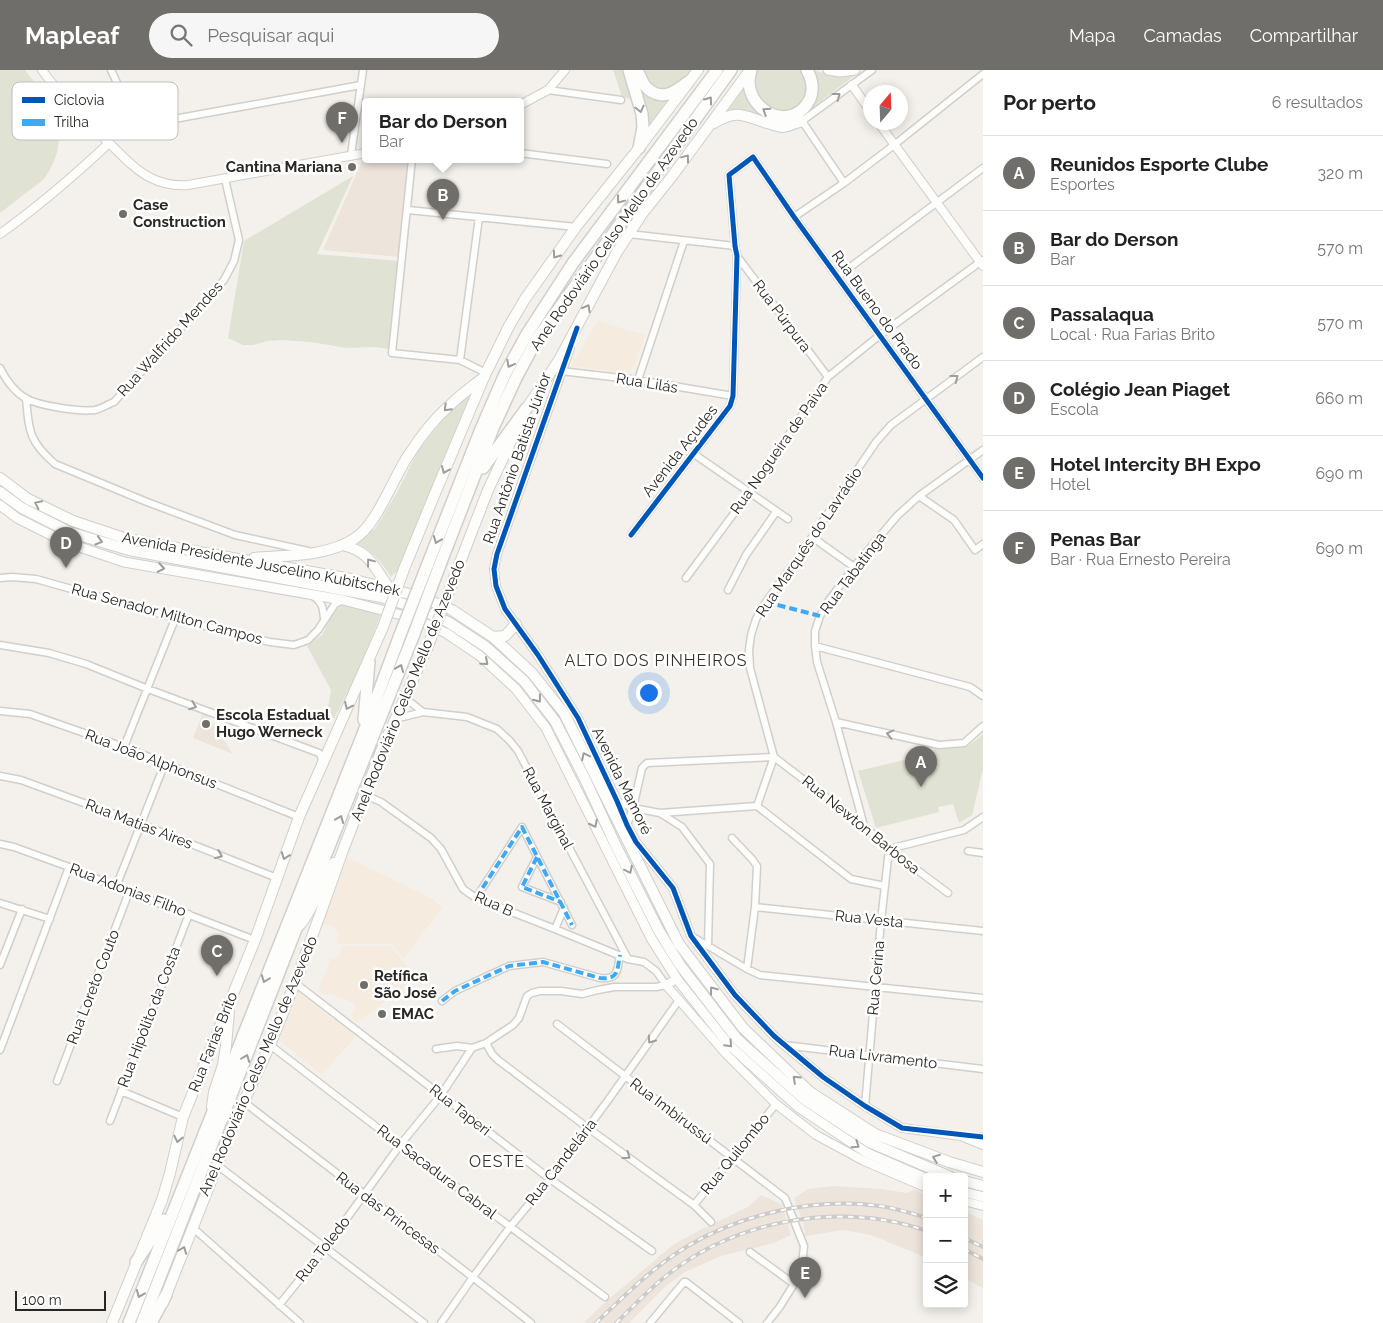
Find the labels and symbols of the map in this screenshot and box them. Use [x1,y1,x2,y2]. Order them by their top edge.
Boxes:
legend [12,82,178,140]
north arrow [863,85,908,130]
text: Ciclovia [54,92,104,108]
one-way arrow [831,93,841,102]
one-way arrow [703,96,712,105]
pin: F [326,102,358,143]
one-way arrow [634,104,645,113]
one-way arrow [763,107,772,117]
text: Trilha [54,114,89,130]
street label: Anel Rodoviário Celso Mello de Azevedo [526,114,702,354]
one-way arrow [680,155,688,164]
place label: Cantina Mariana [226,158,342,176]
marker: Cantina Mariana [346,161,358,173]
pin: B [427,179,459,220]
one-way arrow [617,194,625,203]
place label: Case Construction [133,196,226,231]
marker: Case Construction [117,208,129,220]
street label: Rua Bueno do Prado [828,247,926,373]
one-way arrow [552,250,562,259]
street label: Rua Púrpura [749,276,815,356]
street label: Rua Walfrido Mendes [114,278,226,400]
one-way arrow [581,304,591,313]
one-way arrow [506,359,516,368]
street label: Rua Antônio Batista Júnior [479,369,555,546]
street label: Rua Lilás [615,369,679,397]
one-way arrow [949,375,959,384]
street label: Rua Nogueira de Paiva [727,378,831,518]
one-way arrow [444,402,453,411]
street label: Avenida Açudes [639,402,721,500]
street label: Rua Marquês do Lavrádio [752,464,866,620]
one-way arrow [440,465,451,474]
one-way arrow [34,500,43,510]
pin: D [50,527,82,568]
street label: Avenida Presidente Juscelino Kubitschek [120,528,402,600]
street label: Rua Tabatinga [816,529,890,617]
one-way arrow [95,535,103,545]
one-way arrow [433,535,443,543]
street label: Anel Rodoviário Celso Mello de Azevedo [347,557,469,823]
one-way arrow [367,558,376,568]
one-way arrow [157,563,166,573]
street label: Rua Senador Milton Campos [70,580,264,648]
district label: ALTO DOS PINHEIROS [564,651,748,670]
one-way arrow [480,656,489,665]
one-way arrow [394,664,405,673]
your location [636,680,662,706]
one-way arrow [532,693,540,702]
one-way arrow [188,700,197,710]
one-way arrow [344,701,354,710]
place label: Escola Estadual Hugo Werneck [216,706,330,741]
marker: Escola Estadual Hugo Werneck [200,718,212,730]
street label: Avenida Mamoré [588,724,656,838]
street label: Rua João Alphonsus [82,726,220,792]
one-way arrow [885,729,894,740]
pin: A [905,746,937,787]
one-way arrow [581,752,591,761]
street label: Rua Marginal [519,764,578,853]
street label: Rua Newton Barbosa [799,772,923,878]
street label: Rua Matias Aires [83,795,195,853]
one-way arrow [334,815,344,824]
one-way arrow [588,819,598,828]
one-way arrow [214,849,223,859]
one-way arrow [281,851,291,860]
street label: Rua Adonias Filho [67,859,189,921]
one-way arrow [623,865,633,874]
street label: Rua B [472,888,516,920]
street label: Rua Vesta [834,906,904,932]
street label: Rua Loreto Couto [63,927,123,1047]
street label: Anel Rodoviário Celso Mello de Azevedo [195,933,321,1199]
pin: C [201,935,233,976]
street label: Rua Cerina [864,940,888,1016]
street label: Rua Hipólito da Costa [114,944,184,1090]
place label: Retífica São José [374,967,437,1002]
one-way arrow [261,975,271,983]
marker: Retífica São José [358,979,370,991]
one-way arrow [711,987,719,996]
street label: Rua Farias Brito [185,989,241,1095]
place label: EMAC [392,1005,434,1023]
marker: EMAC [376,1008,388,1020]
one-way arrow [648,1035,657,1044]
one-way arrow [724,1039,733,1048]
street label: Rua Livramento [828,1041,938,1073]
one-way arrow [239,1054,250,1063]
street label: Rua Imbirussú [626,1074,716,1148]
one-way arrow [793,1076,802,1085]
street label: Rua Taperi [426,1081,494,1139]
street label: Rua Quilombo [697,1110,773,1198]
street label: Rua Candelária [522,1115,600,1209]
street label: Rua Sacadura Cabral [374,1121,501,1223]
one-way arrow [173,1134,184,1143]
one-way arrow [851,1139,860,1149]
one-way arrow [621,1151,630,1159]
district label: OESTE [469,1152,525,1171]
one-way arrow [933,1154,941,1164]
street label: Rua das Princesas [333,1168,443,1258]
street label: Rua Toledo [292,1213,354,1285]
one-way arrow [177,1246,187,1255]
pin: E [789,1257,821,1298]
scale bar [15,1288,106,1311]
one-way arrow [136,1290,146,1298]

